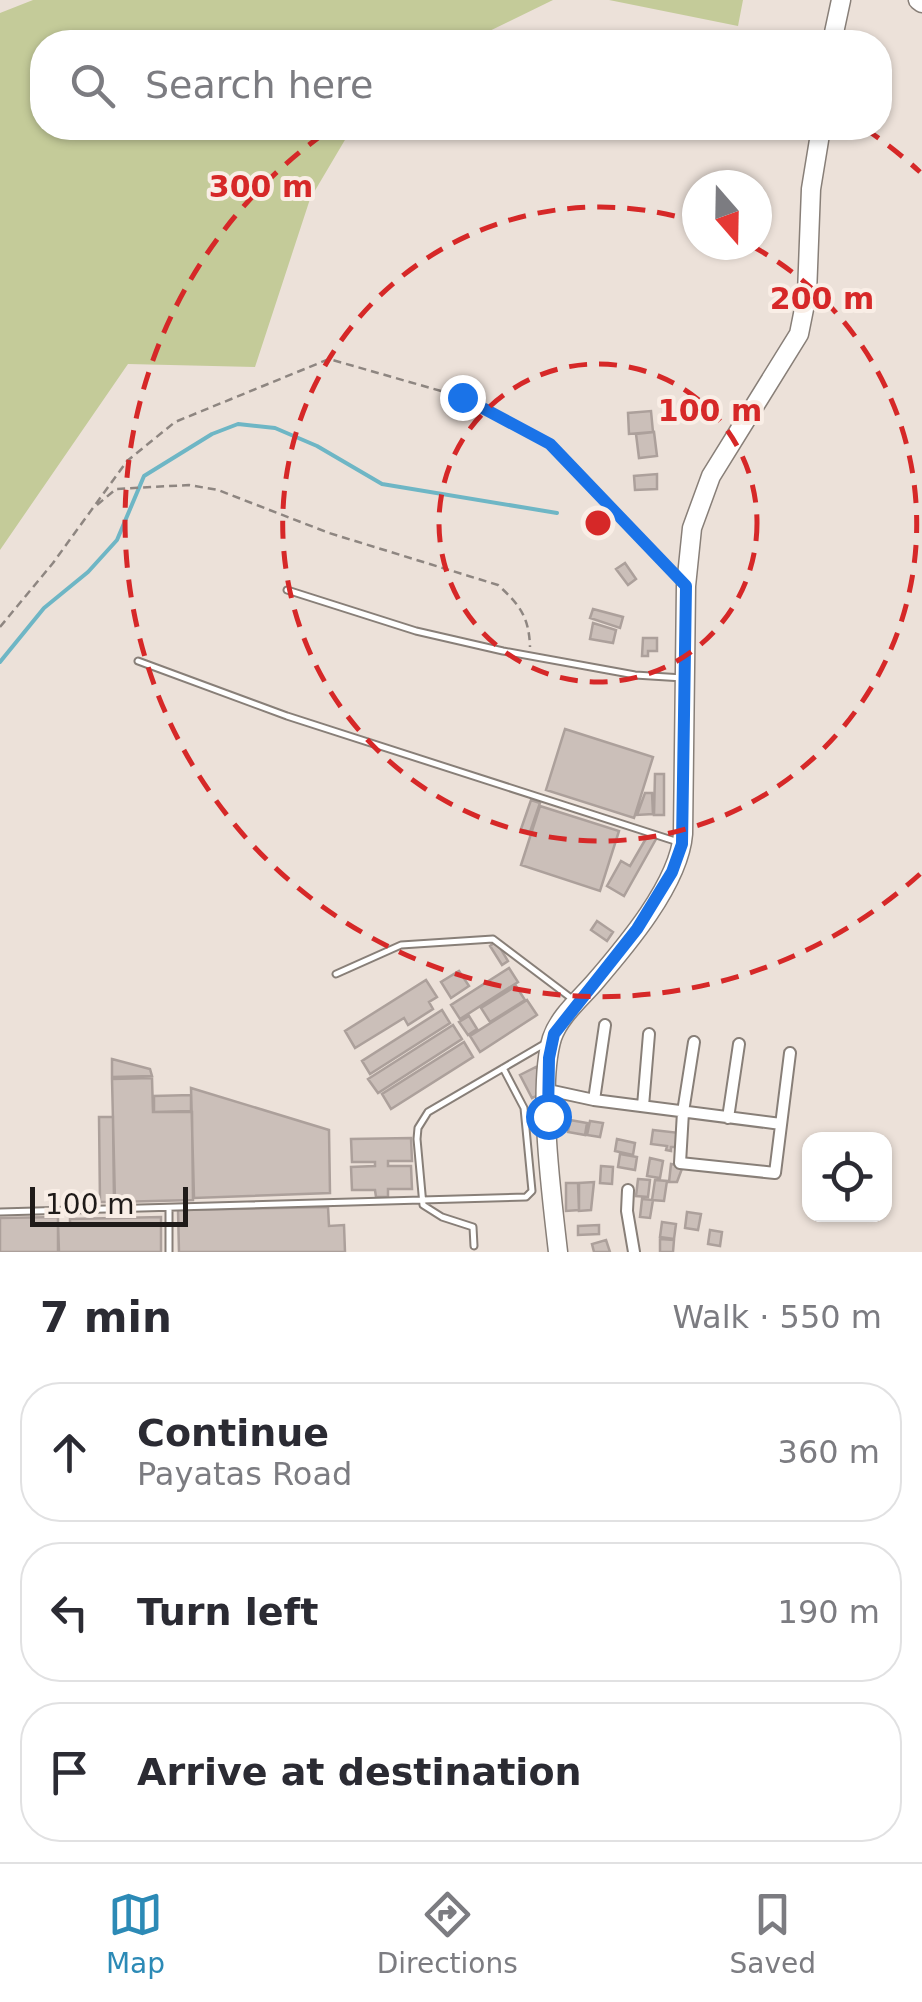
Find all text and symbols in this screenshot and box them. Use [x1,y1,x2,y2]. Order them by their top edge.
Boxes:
search box [30,30,892,140]
icon: search [65,58,120,113]
text: Search here [145,63,373,107]
text: 300 m [209,169,313,204]
north arrow [682,170,772,260]
text: 200 m [770,281,874,316]
route end [440,375,486,421]
text: 100 m [658,393,762,428]
centre of rings [580,505,616,541]
route start [526,1094,572,1140]
map controls [802,1132,892,1222]
button: locate [802,1132,892,1222]
scale bar [30,1182,188,1226]
text: 100 m [45,1188,135,1221]
text: 7 min [40,1293,172,1342]
text: Walk · 550 m [672,1298,882,1336]
text: Continue [137,1411,329,1455]
icon: ahead [42,1425,97,1480]
text: 360 m [778,1433,880,1471]
text: Payatas Road [137,1455,352,1493]
icon: left [42,1585,97,1640]
text: Turn left [137,1590,318,1634]
text: 190 m [778,1593,880,1631]
icon: arrive [42,1745,97,1800]
text: Arrive at destination [137,1750,582,1794]
tab: Map [106,1887,165,1980]
tab: Directions [377,1887,518,1980]
tab: Saved [730,1887,816,1980]

